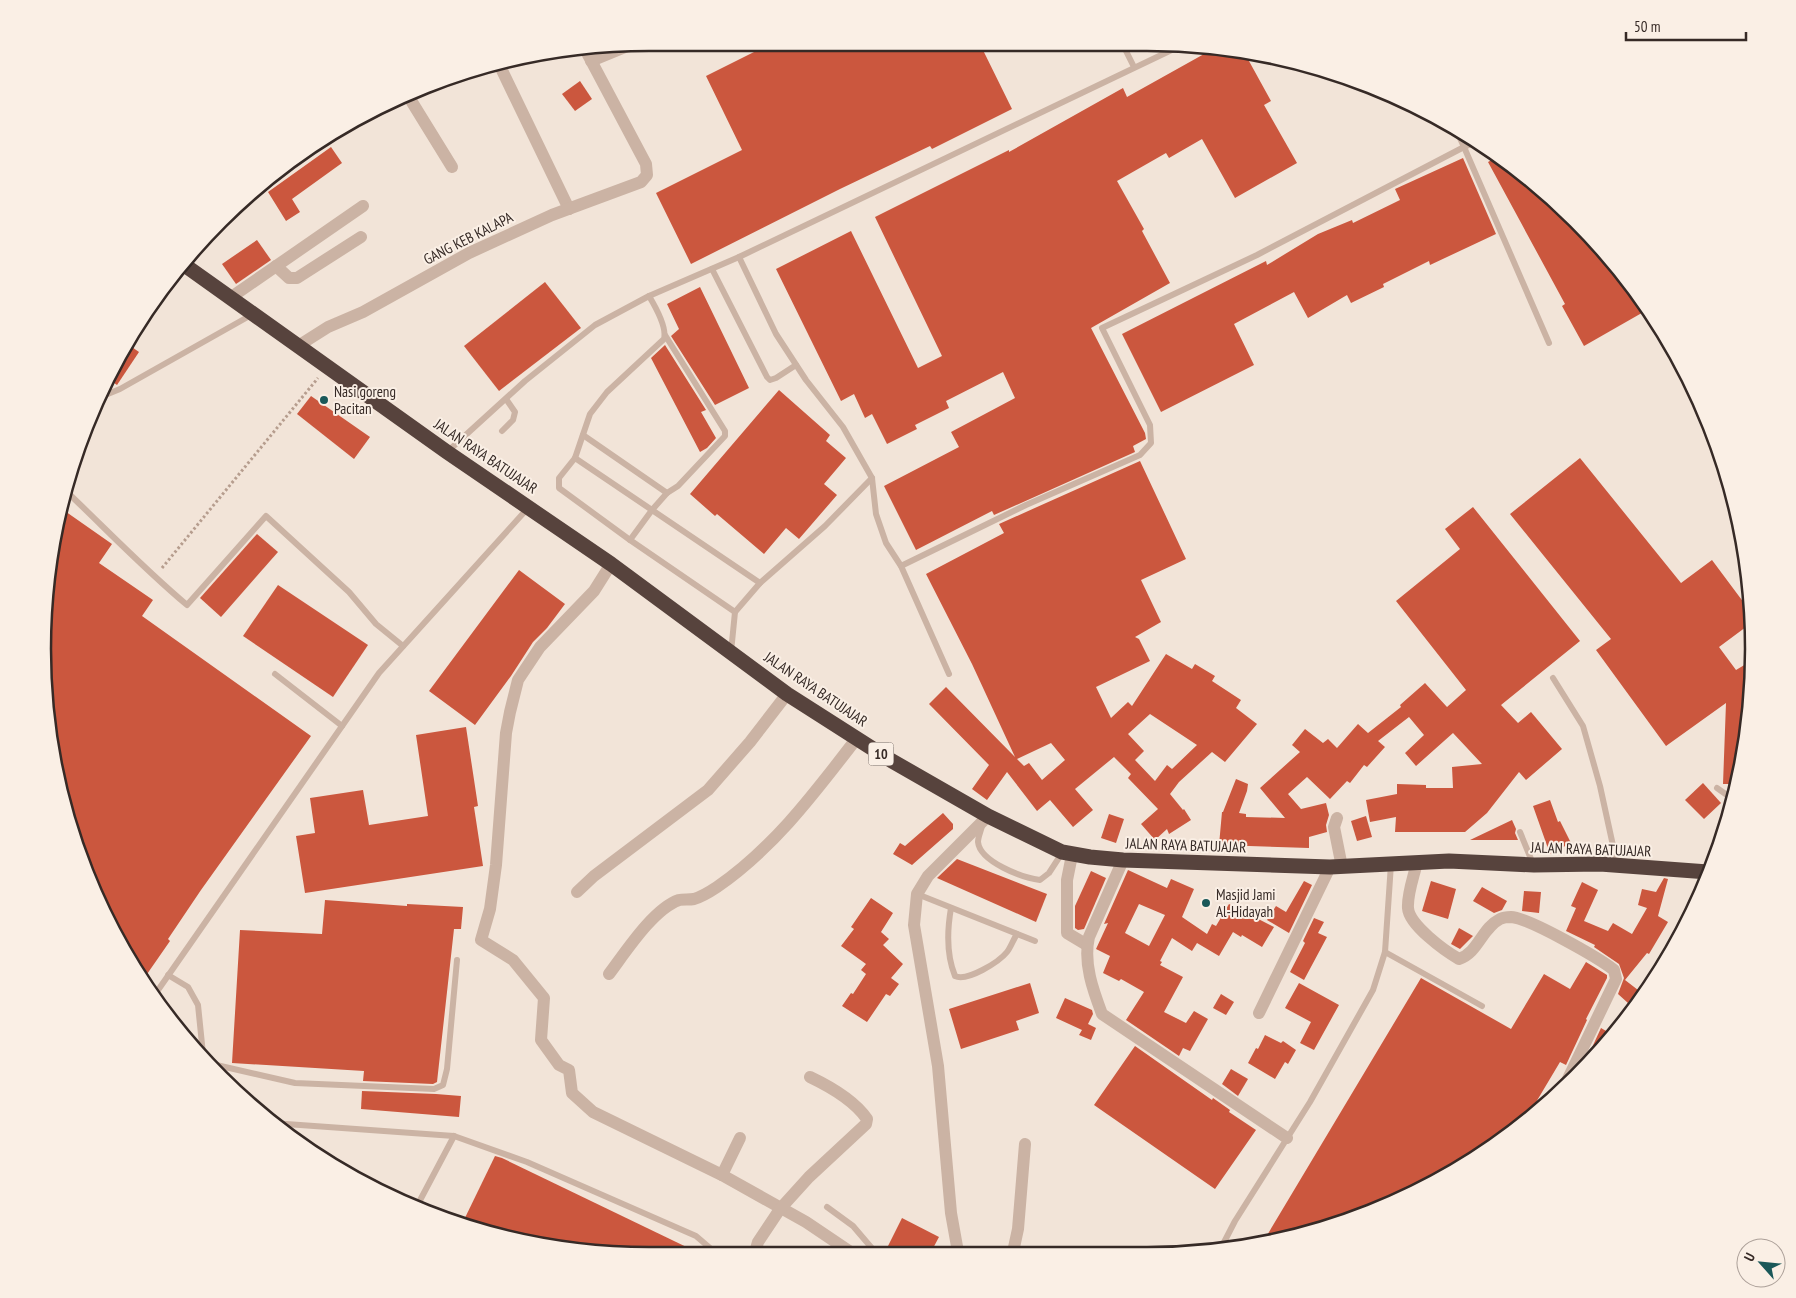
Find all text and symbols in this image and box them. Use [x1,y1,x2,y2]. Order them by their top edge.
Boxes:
scale bar [1626,10,1746,42]
text: 50 m [1634,17,1660,36]
street label: GANG KEB KALAPA [420,207,517,269]
place label: Nasi goreng Pacitan [334,382,396,418]
marker: Nasi goreng Pacitan [318,394,330,406]
street label: JALAN RAYA BATUJAJAR [430,414,541,498]
street label: JALAN RAYA BATUJAJAR [760,647,871,731]
road number: 10 [868,742,894,766]
street label: JALAN RAYA BATUJAJAR [1124,833,1247,857]
street label: JALAN RAYA BATUJAJAR [1529,837,1652,861]
place label: Masjid Jami Al-Hidayah [1216,885,1275,921]
marker: Masjid Jami Al-Hidayah [1200,897,1212,909]
north arrow [1736,1238,1786,1288]
text: U [1740,1250,1759,1264]

